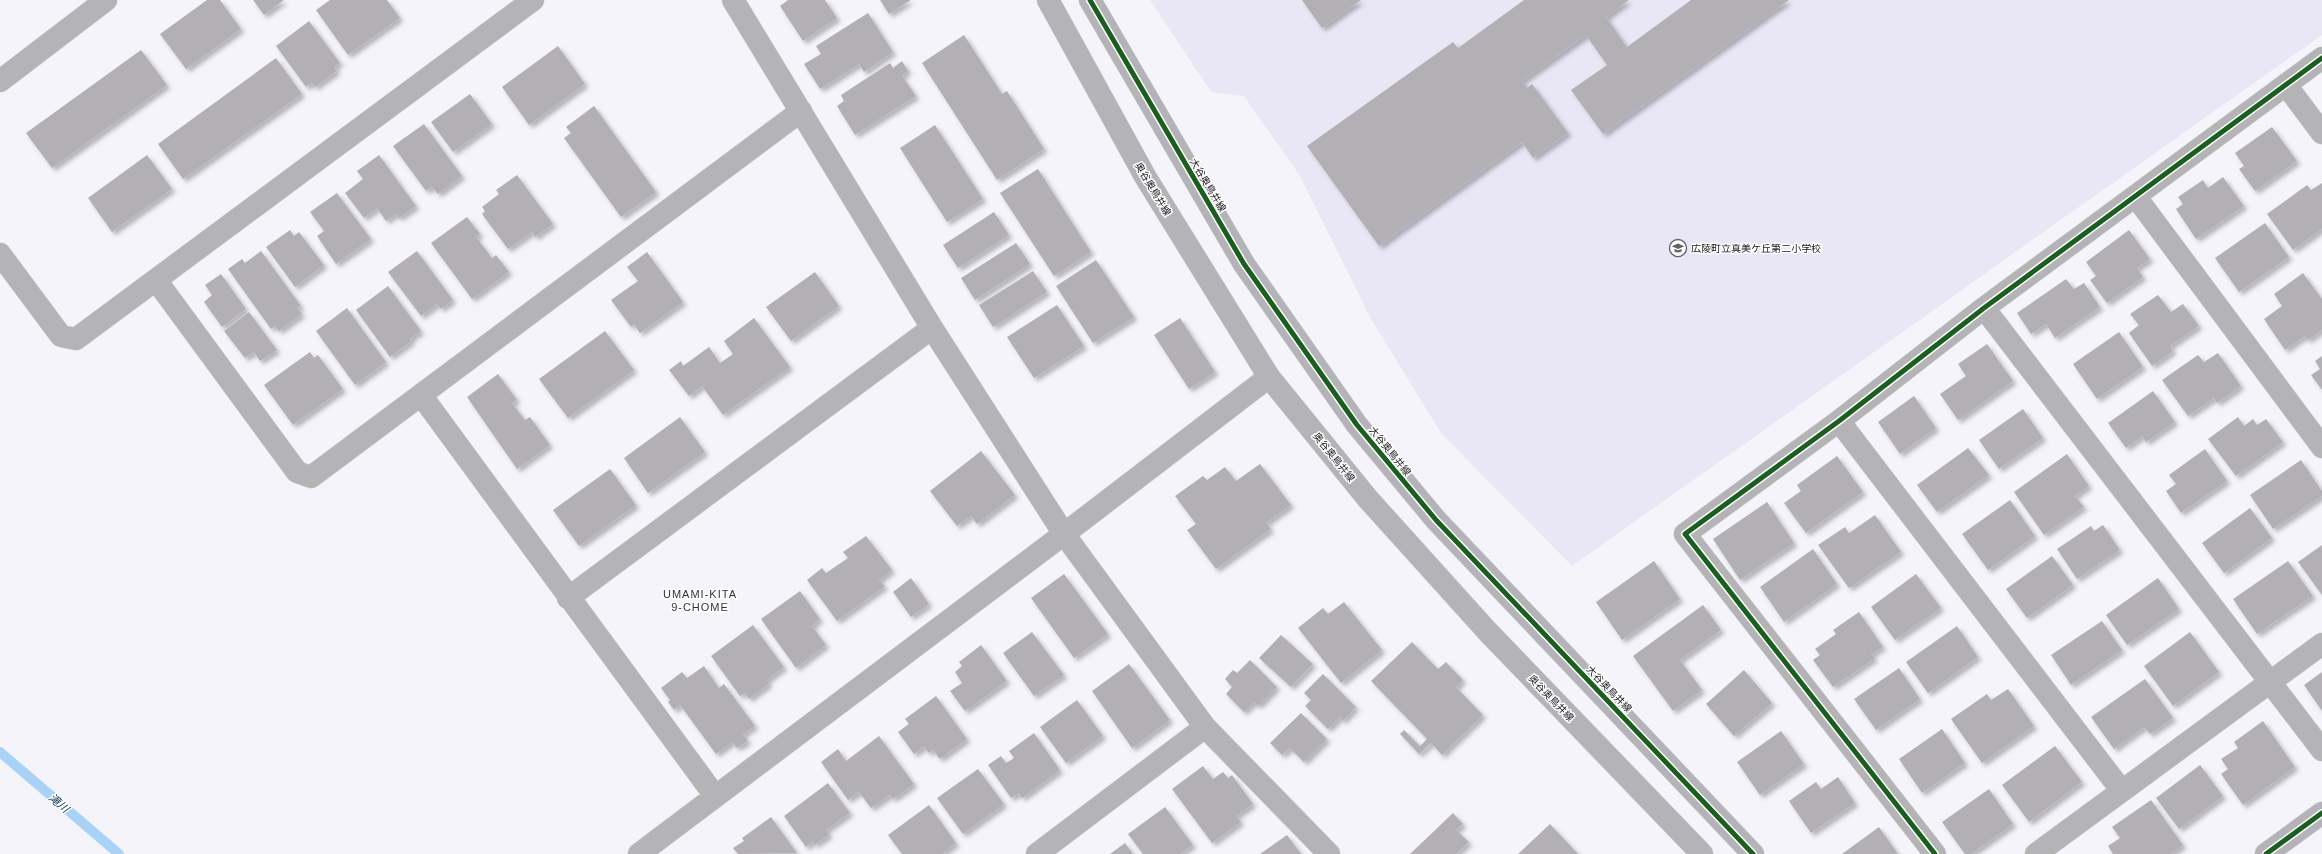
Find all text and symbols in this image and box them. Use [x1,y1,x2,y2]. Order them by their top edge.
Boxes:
street label: 大谷奥鳥井線 [1188,156,1228,214]
street label: 奥谷奥鳥井線 [1133,160,1173,218]
school or university icon: 広陵町立真美ケ丘第二小学校 [1668,238,1688,258]
place label: 広陵町立真美ケ丘第二小学校 [1691,243,1821,254]
street label: 大谷奥鳥井線 [1367,424,1413,478]
street label: 奥谷奥鳥井線 [1311,430,1357,484]
district label: UMAMI-KITA 9-CHOME [663,588,737,613]
street label: 大谷奥鳥井線 [1584,664,1634,714]
street label: 奥谷奥鳥井線 [1526,673,1576,723]
water label: 滝川 [47,791,72,815]

